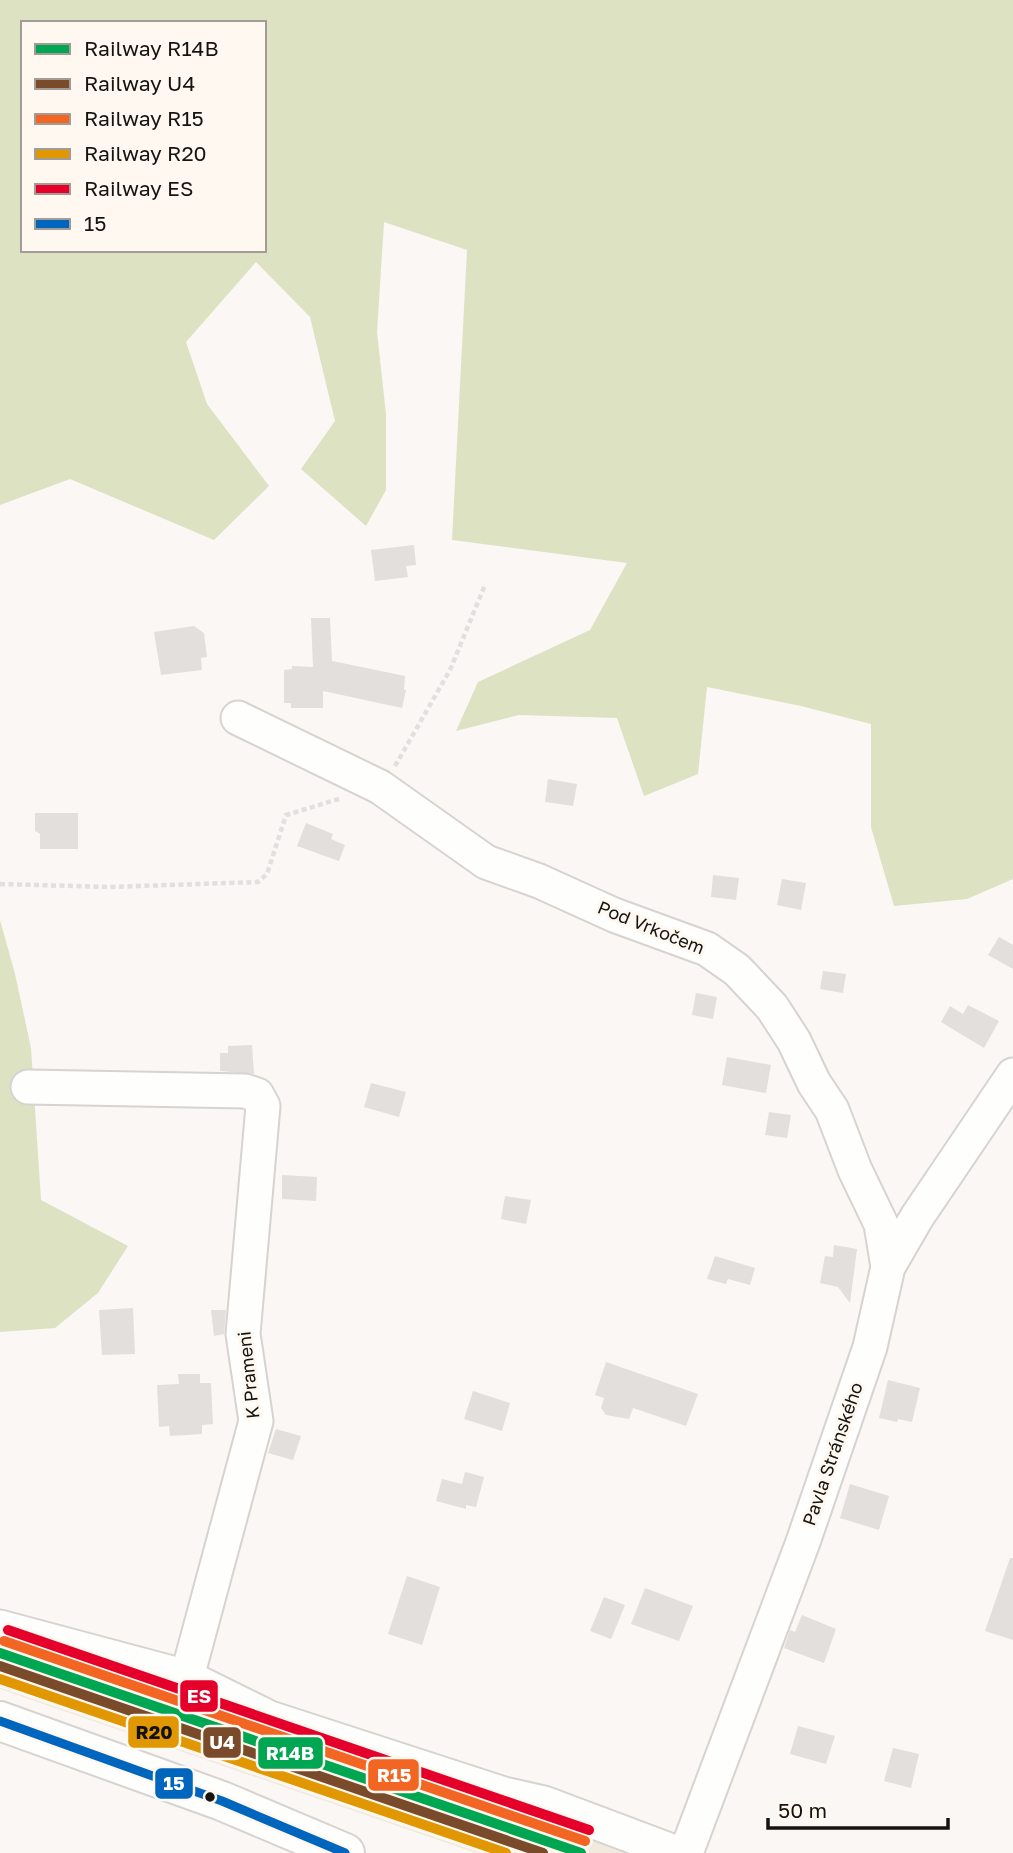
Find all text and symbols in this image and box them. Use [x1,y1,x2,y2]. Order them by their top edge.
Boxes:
legend [21,21,266,252]
text: Railway R14B [84,35,218,61]
text: Railway U4 [84,70,195,96]
text: Railway R15 [84,105,204,131]
text: Railway R20 [84,140,207,166]
text: Railway ES [84,175,193,201]
text: 15 [84,210,106,236]
street label: Pod Vrkočem [595,896,708,958]
street label: K Prameni [232,1330,264,1420]
street label: Pavla Stránského [797,1379,867,1528]
line badge: ES [179,1679,219,1713]
text: ES [187,1684,211,1707]
line badge: R20 [127,1715,180,1749]
text: R20 [135,1720,173,1743]
line badge: U4 [202,1726,242,1759]
text: U4 [209,1730,235,1753]
line badge: R14B [257,1736,324,1770]
text: R14B [266,1741,314,1764]
line badge: R15 [367,1758,420,1792]
text: R15 [377,1763,411,1786]
line badge: 15 [154,1767,194,1800]
text: 15 [163,1771,185,1794]
scale bar [768,1786,948,1830]
unlabelled marker [203,1790,217,1804]
text: 50 m [778,1797,827,1823]

